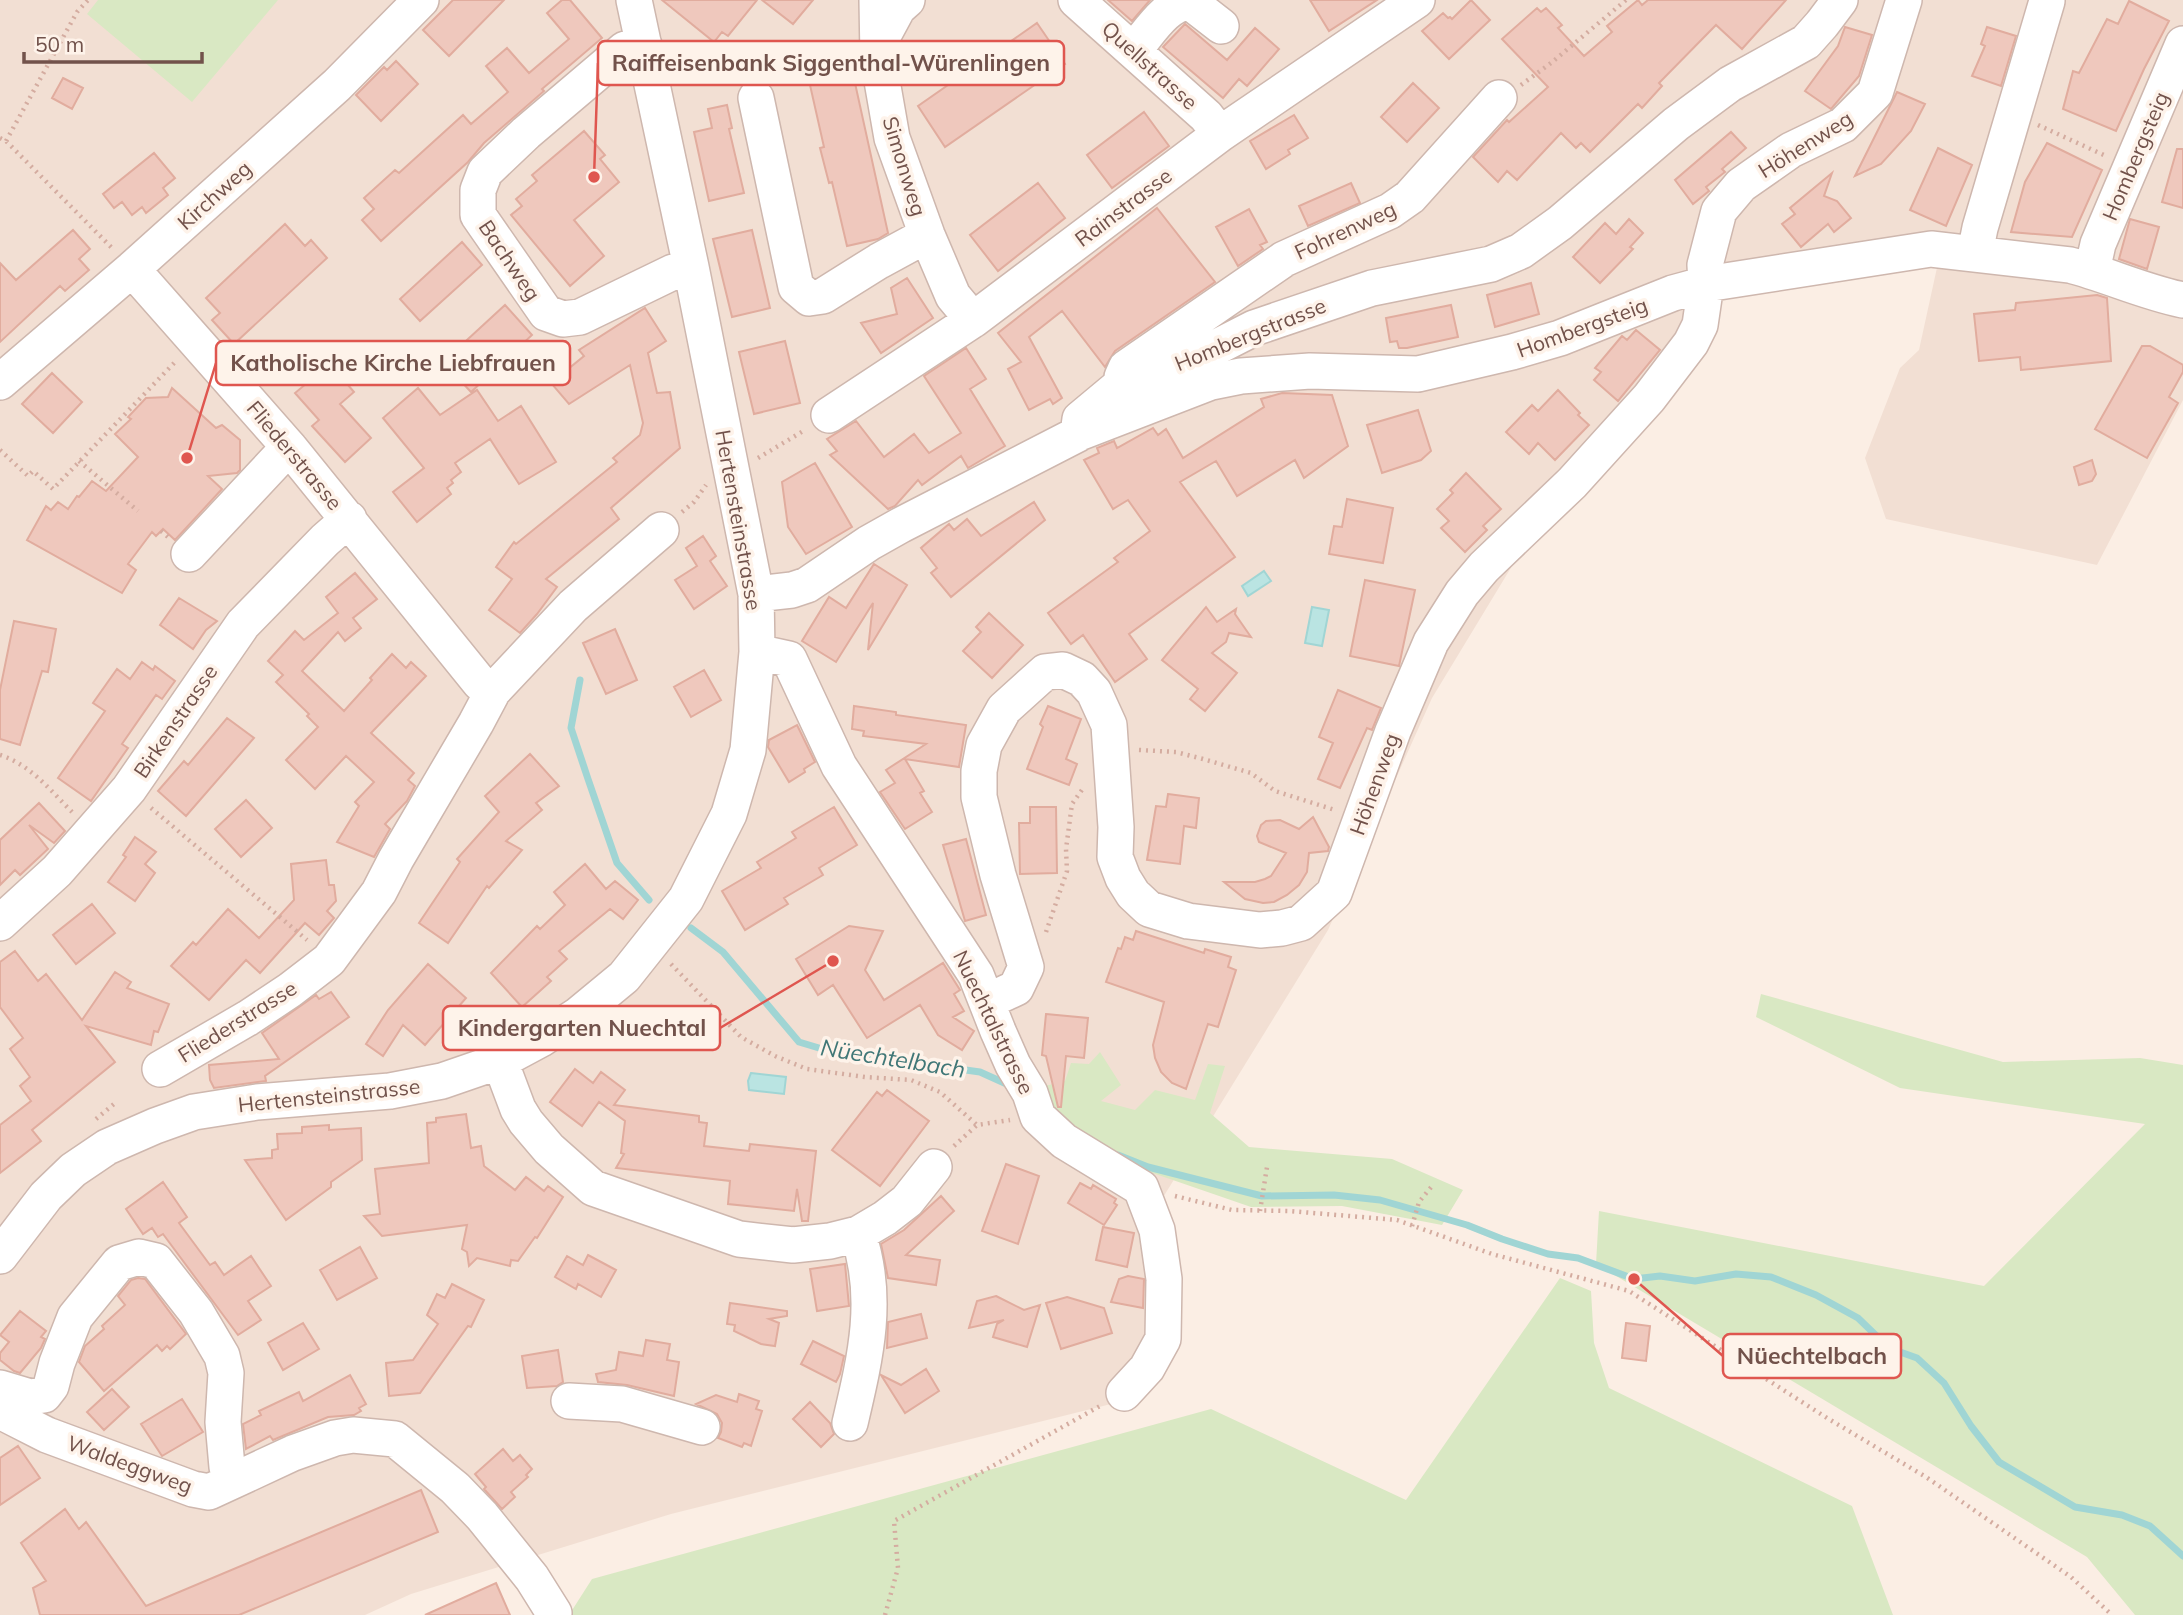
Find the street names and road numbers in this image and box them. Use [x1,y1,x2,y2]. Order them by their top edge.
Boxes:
street label: Quellstrasse [1097,15,1203,115]
street label: Hombergsteig [2096,88,2174,224]
street label: Höhenweg [1753,105,1857,183]
street label: Simonweg [878,113,932,219]
street label: Kirchweg [172,155,256,235]
street label: Rainstrasse [1069,162,1177,252]
street label: Fohrenweg [1290,195,1400,265]
street label: Bachweg [474,215,546,305]
street label: Hombergsteig [1513,291,1651,363]
street label: Hombergstrasse [1171,292,1329,376]
street label: Fliederstrasse [242,395,348,515]
street label: Hertensteinstrasse [710,428,768,612]
street label: Birkenstrasse [128,659,222,783]
street label: Höhenweg [1344,730,1404,838]
street label: Nuechtalstrasse [948,946,1040,1098]
street label: Fliederstrasse [173,974,301,1068]
street label: Hertensteinstrasse [237,1073,421,1117]
street label: Waldeggweg [64,1429,196,1499]

